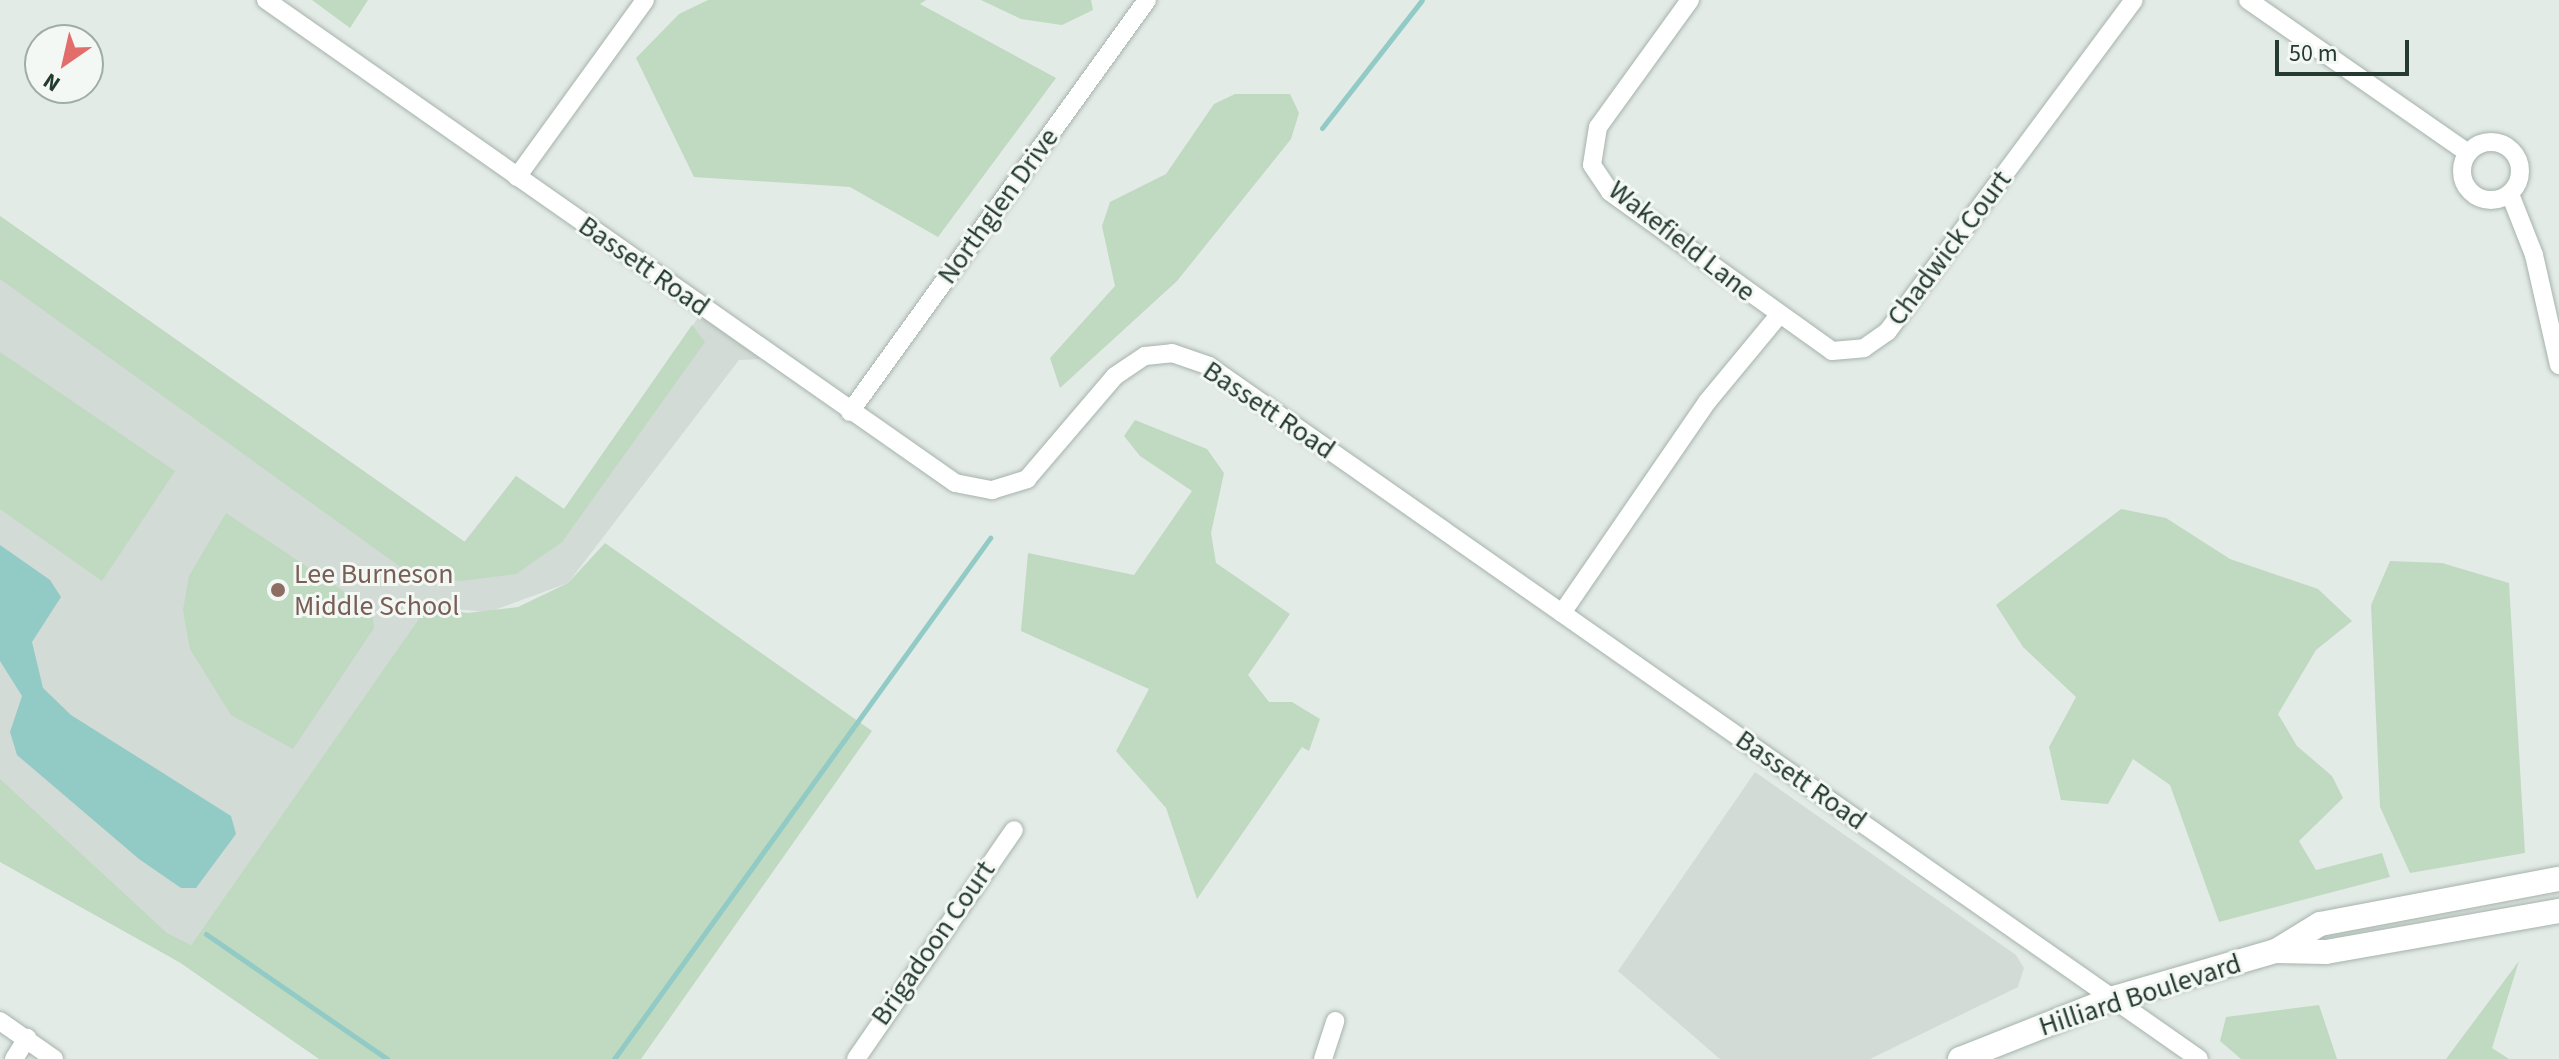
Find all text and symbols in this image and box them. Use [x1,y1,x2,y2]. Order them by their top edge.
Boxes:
north arrow [24,24,104,104]
scale bar [2279,24,2413,74]
text: 50 m [2289,36,2338,71]
text: N [37,65,67,100]
street label: Northglen Drive [930,122,1066,290]
street label: Chadwick Court [1880,164,2018,332]
street label: Wakefield Lane [1602,173,1762,309]
street label: Bassett Road [572,209,716,323]
street label: Bassett Road [1197,354,1341,466]
place label: Lee Burneson Middle School [294,557,459,623]
marker: Lee Burneson Middle School [269,581,287,599]
street label: Bassett Road [1729,723,1873,837]
street label: Brigadoon Court [864,854,1002,1032]
street label: Hilliard Boulevard [2035,946,2245,1044]

